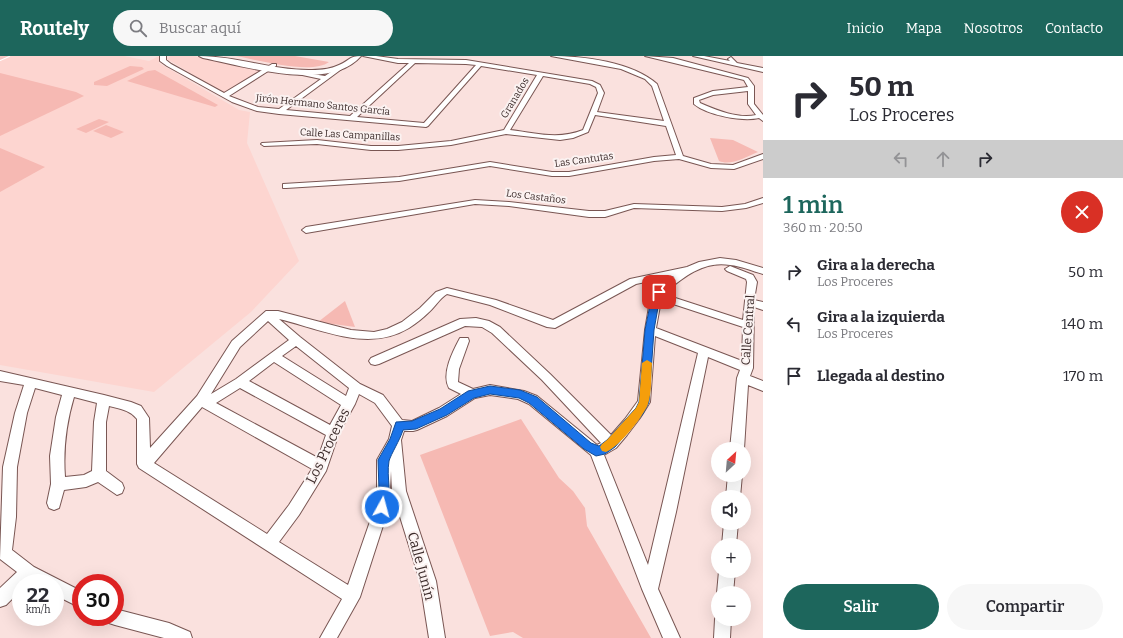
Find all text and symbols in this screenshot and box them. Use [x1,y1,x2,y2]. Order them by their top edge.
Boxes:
search box [113,10,393,46]
text: Routely [20,17,89,40]
icon: search [127,17,149,39]
text: Buscar aquí [159,19,241,37]
text: Inicio [847,20,884,37]
text: Mapa [906,20,942,37]
text: Nosotros [964,20,1023,37]
text: Contacto [1045,20,1103,37]
text: 50 m [849,70,914,103]
icon: right [783,72,835,124]
street label: Granados [498,75,532,120]
street label: Jirón Hermano Santos García [254,91,391,118]
text: Los Proceres [849,104,954,126]
street label: Calle Las Campanillas [300,126,401,144]
icon: left [890,148,912,170]
icon: ahead [932,148,954,170]
icon: right [974,148,996,170]
street label: Las Cantutas [554,150,614,170]
street label: Los Castaños [505,187,567,207]
text: 1 min [783,191,843,219]
button: close [1061,191,1103,233]
text: 360 m · 20:50 [783,220,863,235]
text: Gira a la derecha [817,256,935,274]
icon: right [783,261,805,283]
text: 50 m [1068,263,1103,281]
text: Los Proceres [817,274,893,289]
pin [642,275,676,309]
icon: arrive [648,281,670,303]
street label: Calle Central [739,294,757,366]
text: Gira a la izquierda [817,308,945,326]
icon: left [783,313,805,335]
text: 140 m [1061,315,1103,333]
text: Los Proceres [817,326,893,341]
icon: arrive [783,365,805,387]
text: Llegada al destino [817,367,945,385]
text: 170 m [1063,367,1103,385]
street label: Los Proceres [302,405,354,487]
north arrow [711,442,751,482]
map controls [711,442,751,626]
position arrow [361,486,403,528]
button: sound [711,490,751,530]
street label: Calle Junín [404,530,438,602]
button: + [711,538,751,578]
speed limit sign: 30 [72,574,124,626]
text: 22 [27,583,49,607]
button: Salir [783,584,939,630]
button: Compartir [947,584,1103,630]
button: − [711,586,751,626]
text: km/h [26,604,50,616]

